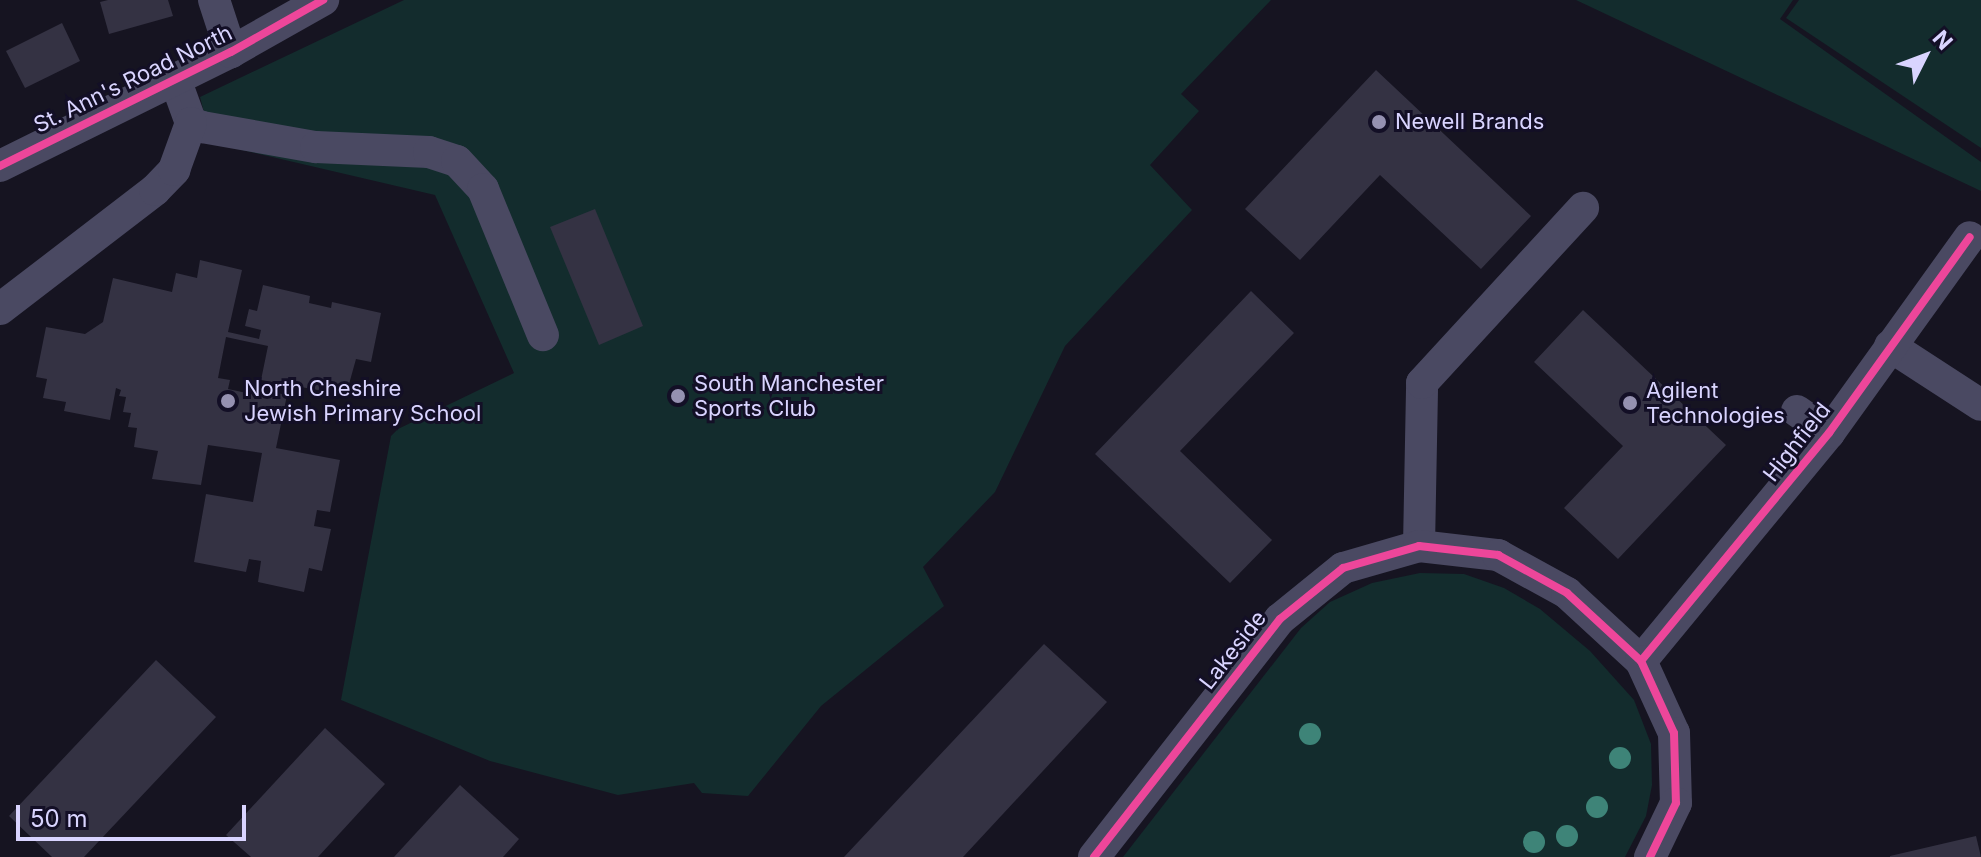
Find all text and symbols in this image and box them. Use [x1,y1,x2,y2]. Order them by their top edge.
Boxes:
north arrow [1885,16,1965,96]
street label: St. Ann's Road North [30,20,236,138]
text: N [1928,25,1958,55]
place label: Newell Brands [1395,109,1544,135]
marker: Newell Brands [1370,113,1388,131]
place label: South Manchester Sports Club [694,370,884,422]
place label: North Cheshire Jewish Primary School [244,375,481,426]
place label: Agilent Technologies [1646,377,1785,428]
marker: South Manchester Sports Club [669,387,687,405]
marker: North Cheshire Jewish Primary School [219,392,237,410]
marker: Agilent Technologies [1621,394,1639,412]
street label: Highfield [1758,397,1836,487]
street label: Lakeside [1194,605,1272,695]
scale bar [20,789,250,839]
text: 50 m [30,804,88,833]

